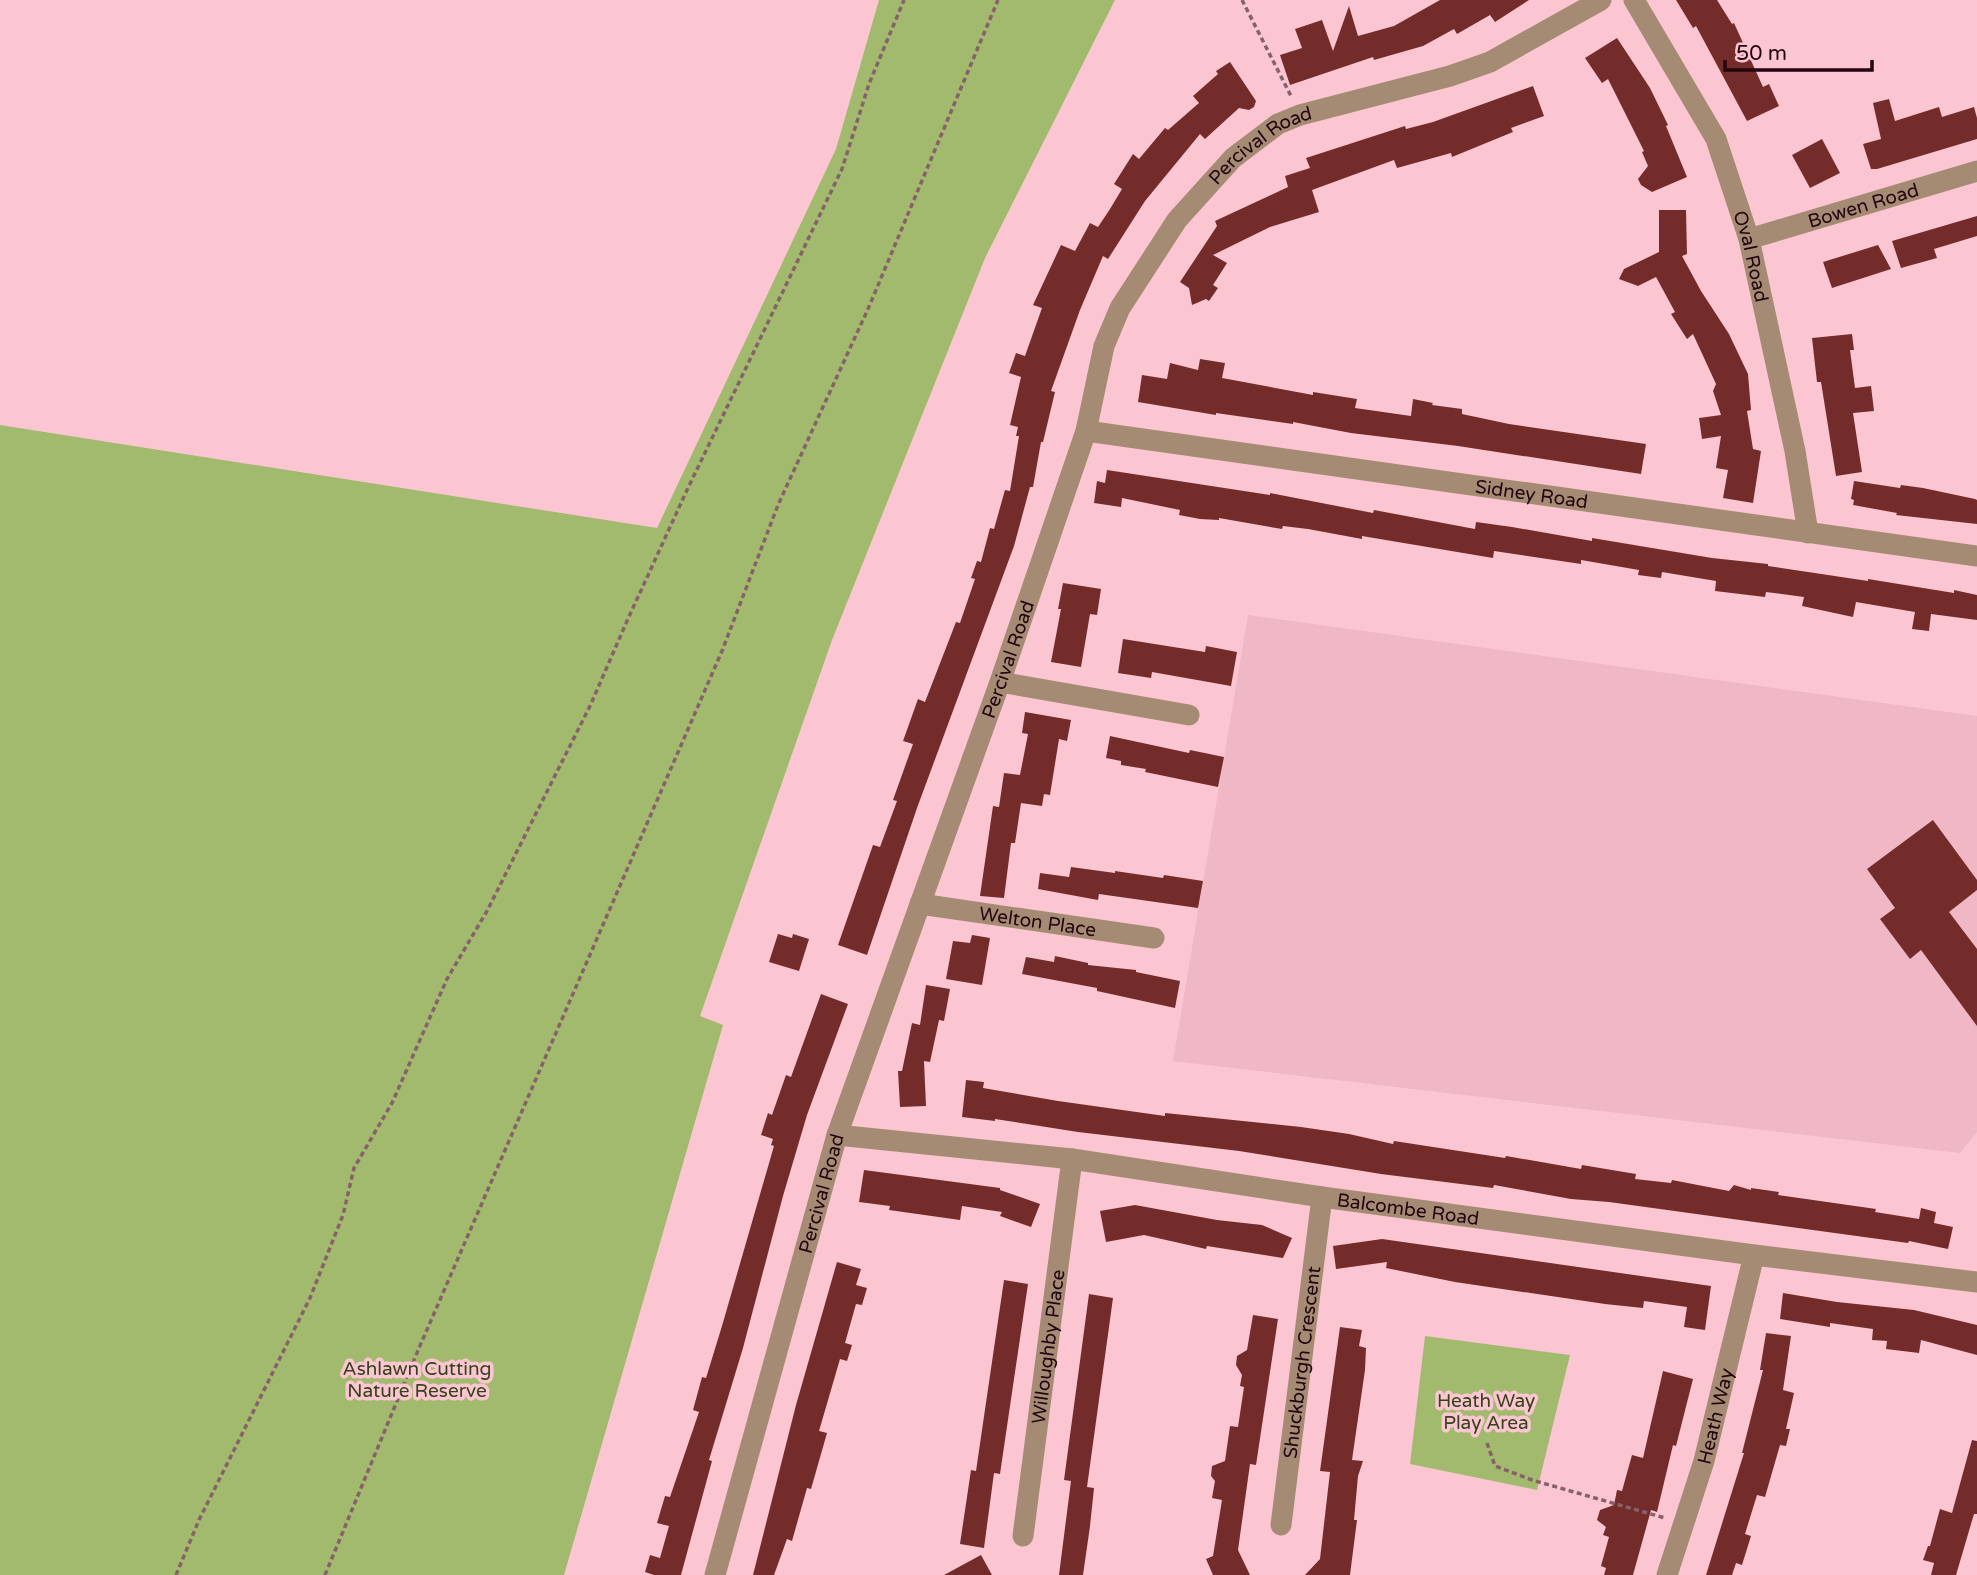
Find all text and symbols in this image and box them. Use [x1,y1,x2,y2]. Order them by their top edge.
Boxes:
scale bar [1725,28,1872,72]
text: 50 m [1736,41,1787,66]
street label: Percival Road [1204,102,1314,189]
street label: Bowen Road [1805,179,1921,233]
street label: Oval Road [1728,208,1772,304]
street label: Sidney Road [1474,476,1589,513]
street label: Percival Road [978,598,1039,722]
street label: Welton Place [978,903,1098,941]
street label: Percival Road [795,1131,849,1256]
street label: Balcombe Road [1336,1189,1480,1230]
street label: Shuckburgh Crescent [1279,1265,1325,1460]
street label: Willoughby Place [1028,1268,1070,1425]
park label: Ashlawn Cutting Nature Reserve [342,1358,492,1402]
street label: Heath Way [1694,1366,1738,1467]
park label: Heath Way Play Area [1437,1390,1535,1434]

